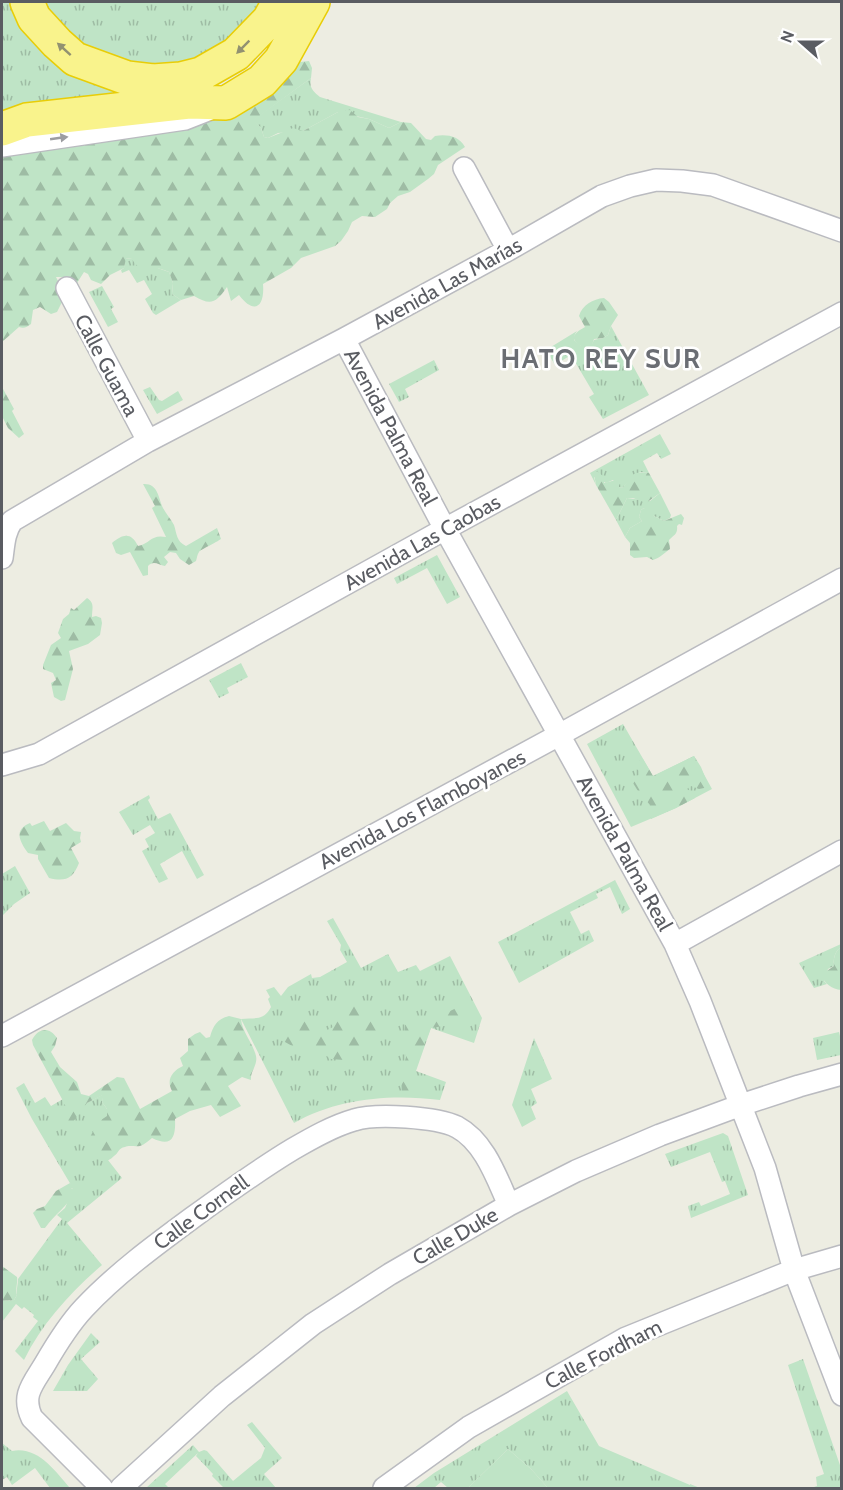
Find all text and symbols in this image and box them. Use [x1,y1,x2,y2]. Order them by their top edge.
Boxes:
north arrow [771,12,831,72]
text: N [777,28,798,45]
one-way arrow [236,39,250,53]
one-way arrow [57,43,72,56]
one-way arrow [50,133,69,142]
street label: Avenida Las Marías [368,232,526,334]
street label: Calle Guama [70,310,144,420]
district label: HATO REY SUR [501,342,701,375]
street label: Avenida Palma Real [339,344,443,510]
street label: Avenida Las Caobas [340,489,505,595]
street label: Avenida Los Flamboyanes [315,744,530,874]
street label: Avenida Palma Real [572,771,678,935]
street label: Calle Cornell [149,1169,253,1255]
street label: Calle Duke [408,1202,502,1270]
street label: Calle Fordham [540,1314,666,1394]

